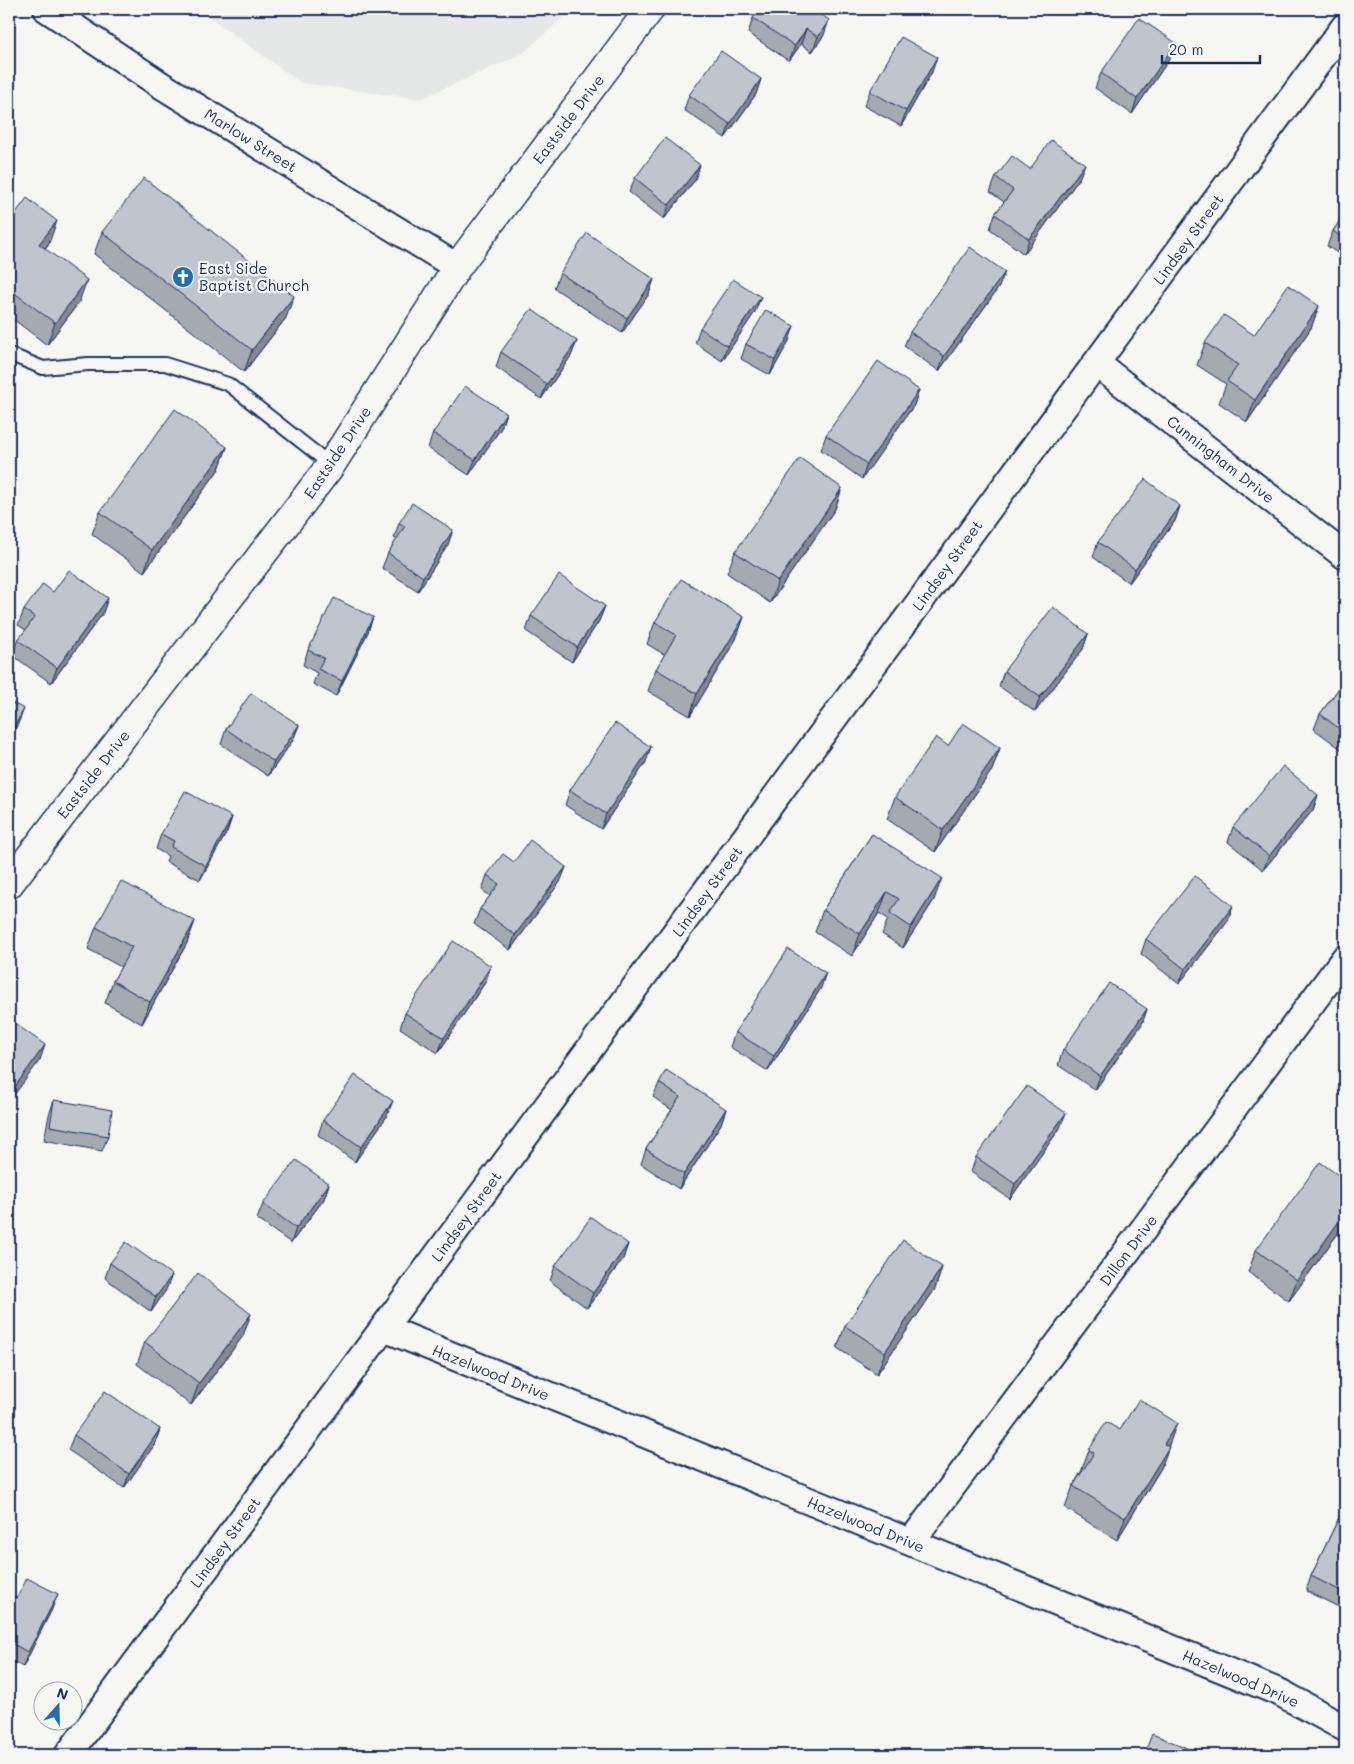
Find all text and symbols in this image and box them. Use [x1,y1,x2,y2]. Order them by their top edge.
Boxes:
scale bar [1162,32,1259,64]
text: 20 m [1169,39,1203,59]
street label: Eastside Drive [528,70,608,168]
street label: Marlow Street [201,104,301,176]
street label: Lindsey Street [1148,190,1228,288]
place label: East Side Baptist Church [199,258,309,295]
church icon: East Side Baptist Church [171,265,195,289]
street label: Eastside Drive [299,402,375,502]
street label: Cunningham Drive [1163,411,1279,507]
street label: Lindsey Street [907,516,987,614]
street label: Eastside Drive [52,726,134,822]
street label: Lindsey Street [667,842,747,940]
street label: Lindsey Street [426,1167,506,1265]
street label: Dillon Drive [1095,1210,1161,1290]
street label: Hazelwood Drive [429,1339,553,1405]
street label: Hazelwood Drive [804,1491,928,1557]
street label: Lindsey Street [185,1493,265,1591]
street label: Hazelwood Drive [1180,1644,1302,1712]
north arrow [32,1682,82,1732]
text: N [54,1683,71,1704]

